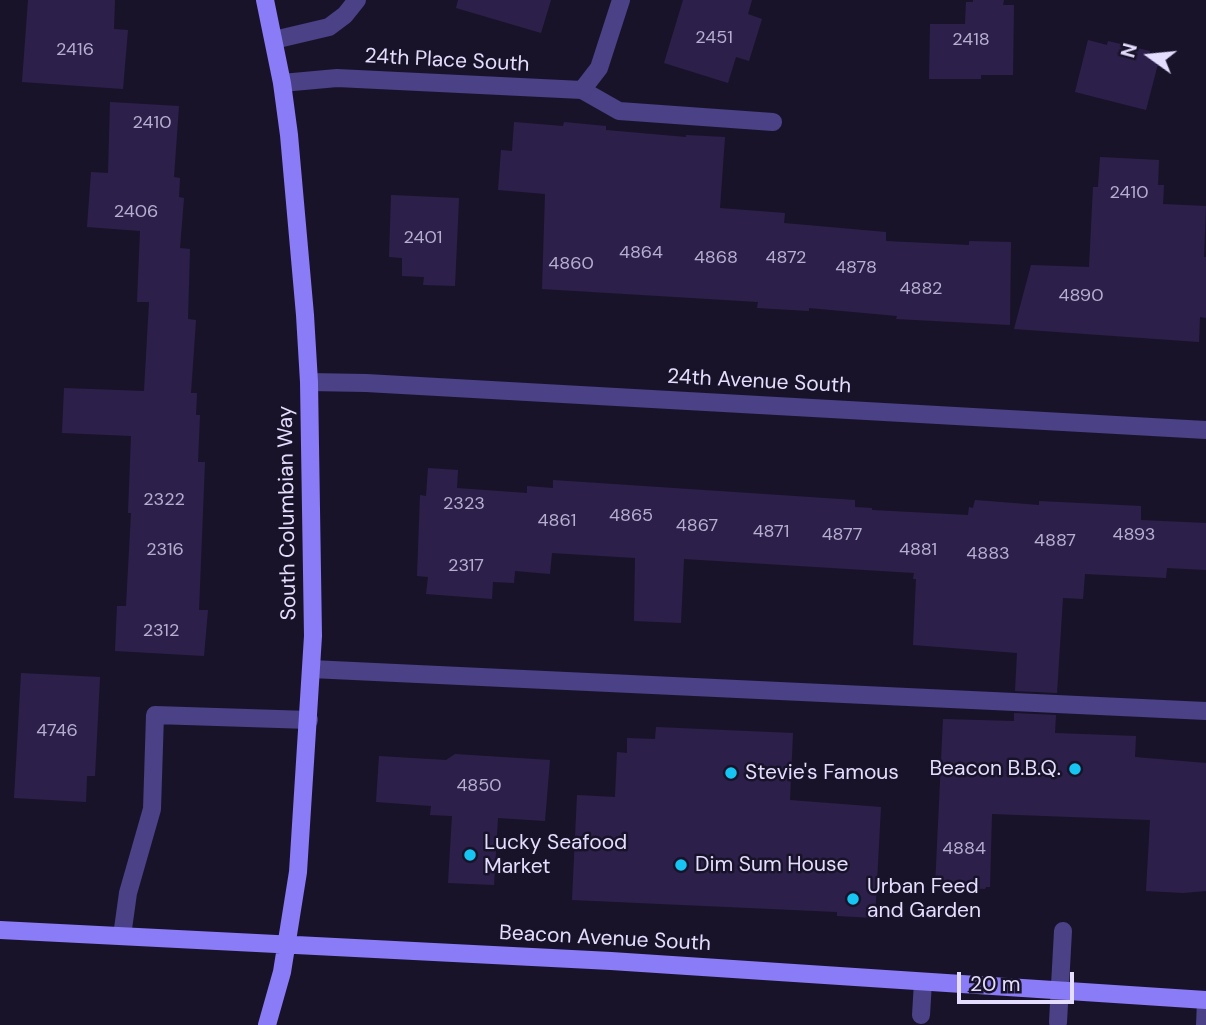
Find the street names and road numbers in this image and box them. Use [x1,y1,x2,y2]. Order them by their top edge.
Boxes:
street label: 24th Place South [364,44,530,78]
street label: 24th Avenue South [666,365,852,399]
street label: South Columbian Way [274,405,302,621]
street label: Beacon Avenue South [498,921,712,957]

